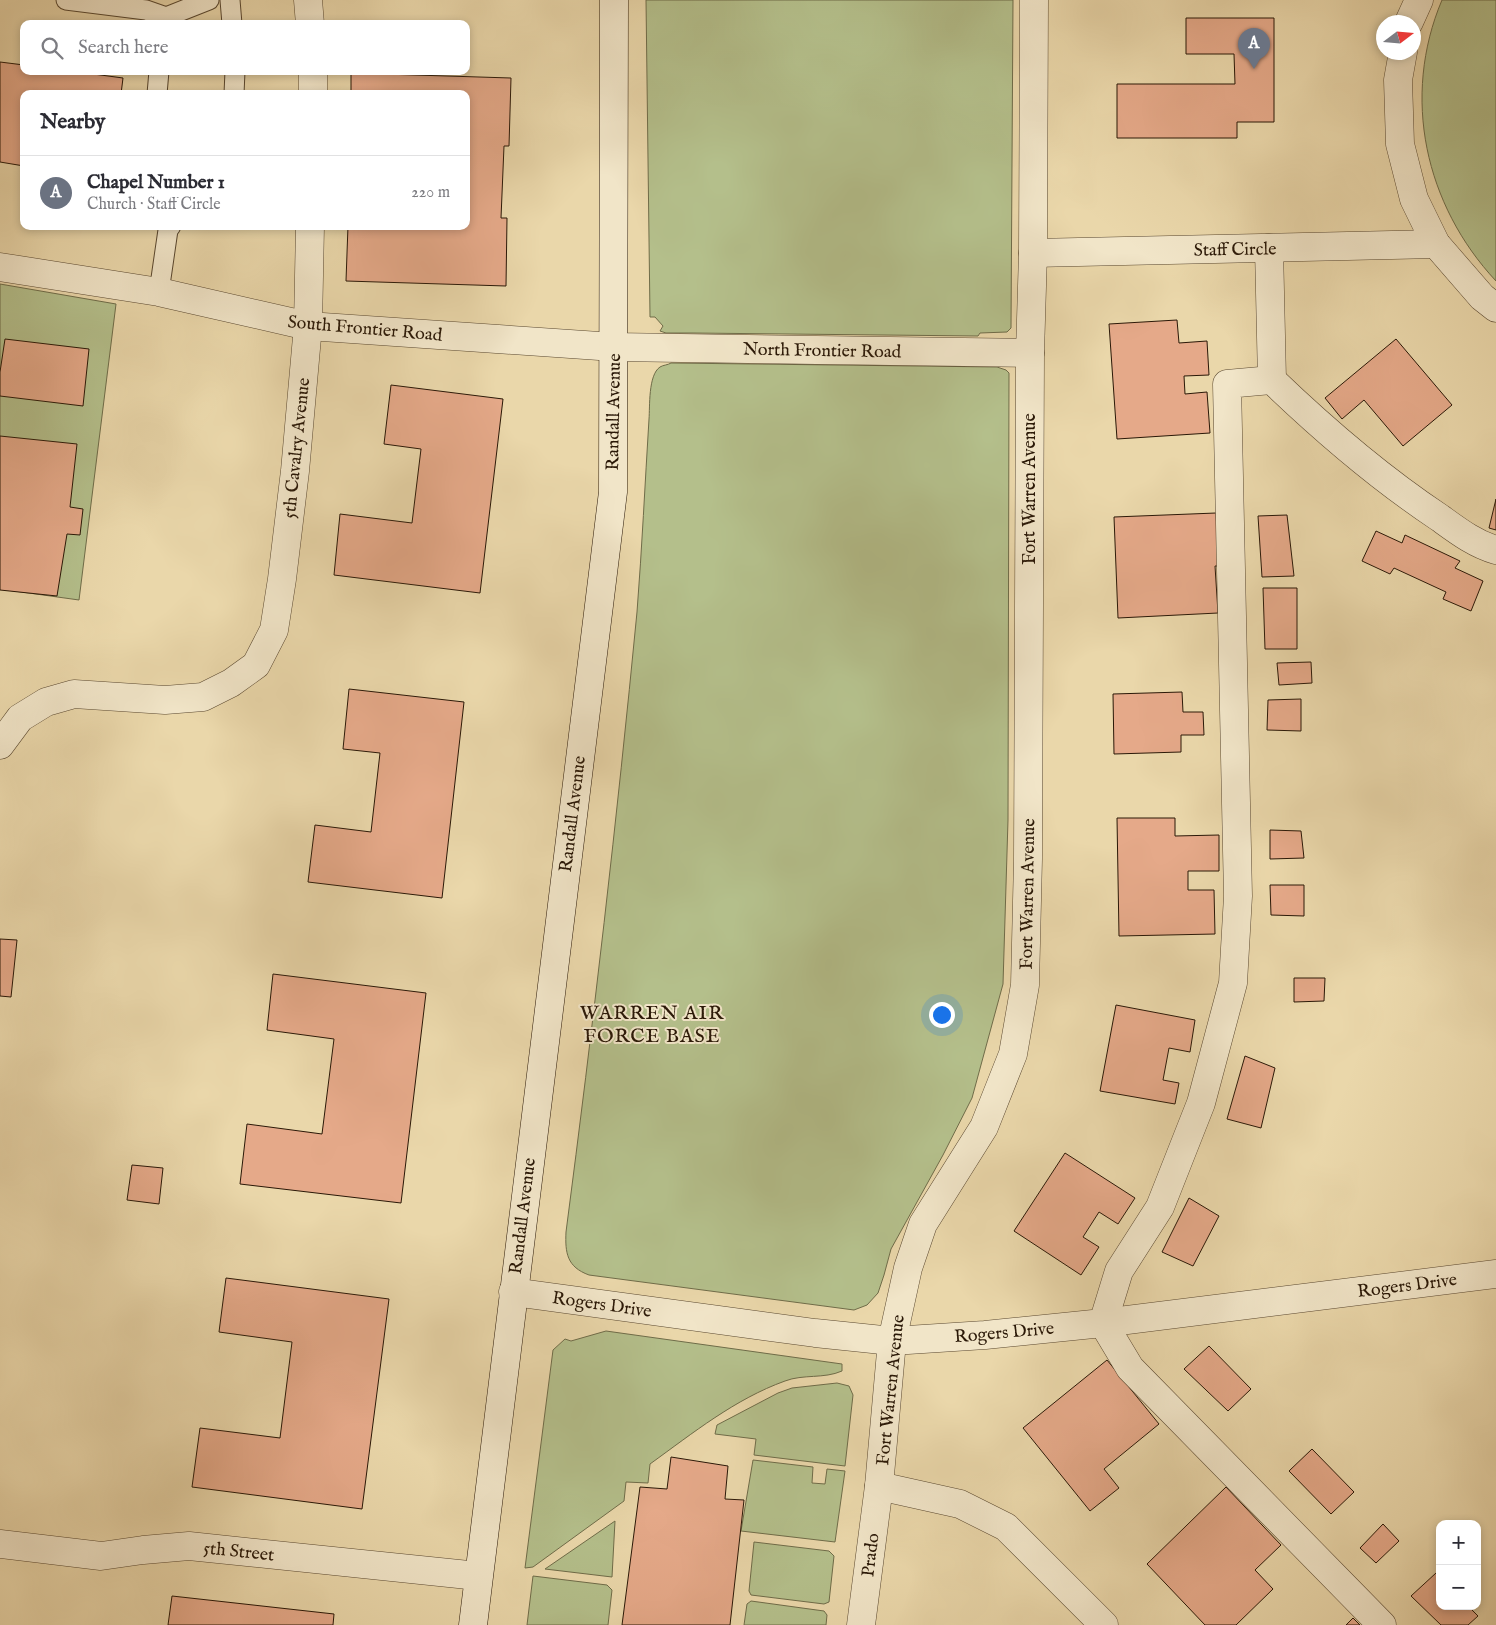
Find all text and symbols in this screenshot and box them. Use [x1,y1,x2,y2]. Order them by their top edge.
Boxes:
north arrow [1376,15,1421,60]
search box [20,20,470,75]
pin: A [1238,28,1270,69]
icon: search [38,34,66,62]
text: Search here [78,36,169,60]
text: Nearby [40,109,105,136]
text: Chapel Number 1 [87,171,225,195]
text: A [51,183,61,203]
text: 220 m [411,183,450,203]
text: Church · Staff Circle [87,195,221,215]
street label: Staff Circle [1193,238,1277,263]
street label: South Frontier Road [287,311,444,348]
street label: North Frontier Road [743,339,902,364]
street label: Randall Avenue [602,353,627,471]
street label: 5th Cavalry Avenue [279,376,316,520]
street label: Fort Warren Avenue [1019,413,1042,565]
street label: Randall Avenue [555,755,592,874]
street label: Fort Warren Avenue [1016,818,1041,970]
district label: WARREN AIR FORCE BASE [580,1001,724,1049]
your location [929,1002,955,1028]
street label: Randall Avenue [505,1157,542,1276]
street label: Rogers Drive [1356,1269,1458,1304]
street label: Rogers Drive [551,1287,653,1324]
street label: Fort Warren Avenue [872,1314,911,1467]
street label: Rogers Drive [953,1318,1055,1349]
map controls [1436,1520,1481,1610]
button: + [1436,1520,1481,1565]
street label: Prado [857,1532,886,1578]
street label: 5th Street [202,1537,275,1568]
button: − [1436,1565,1481,1610]

